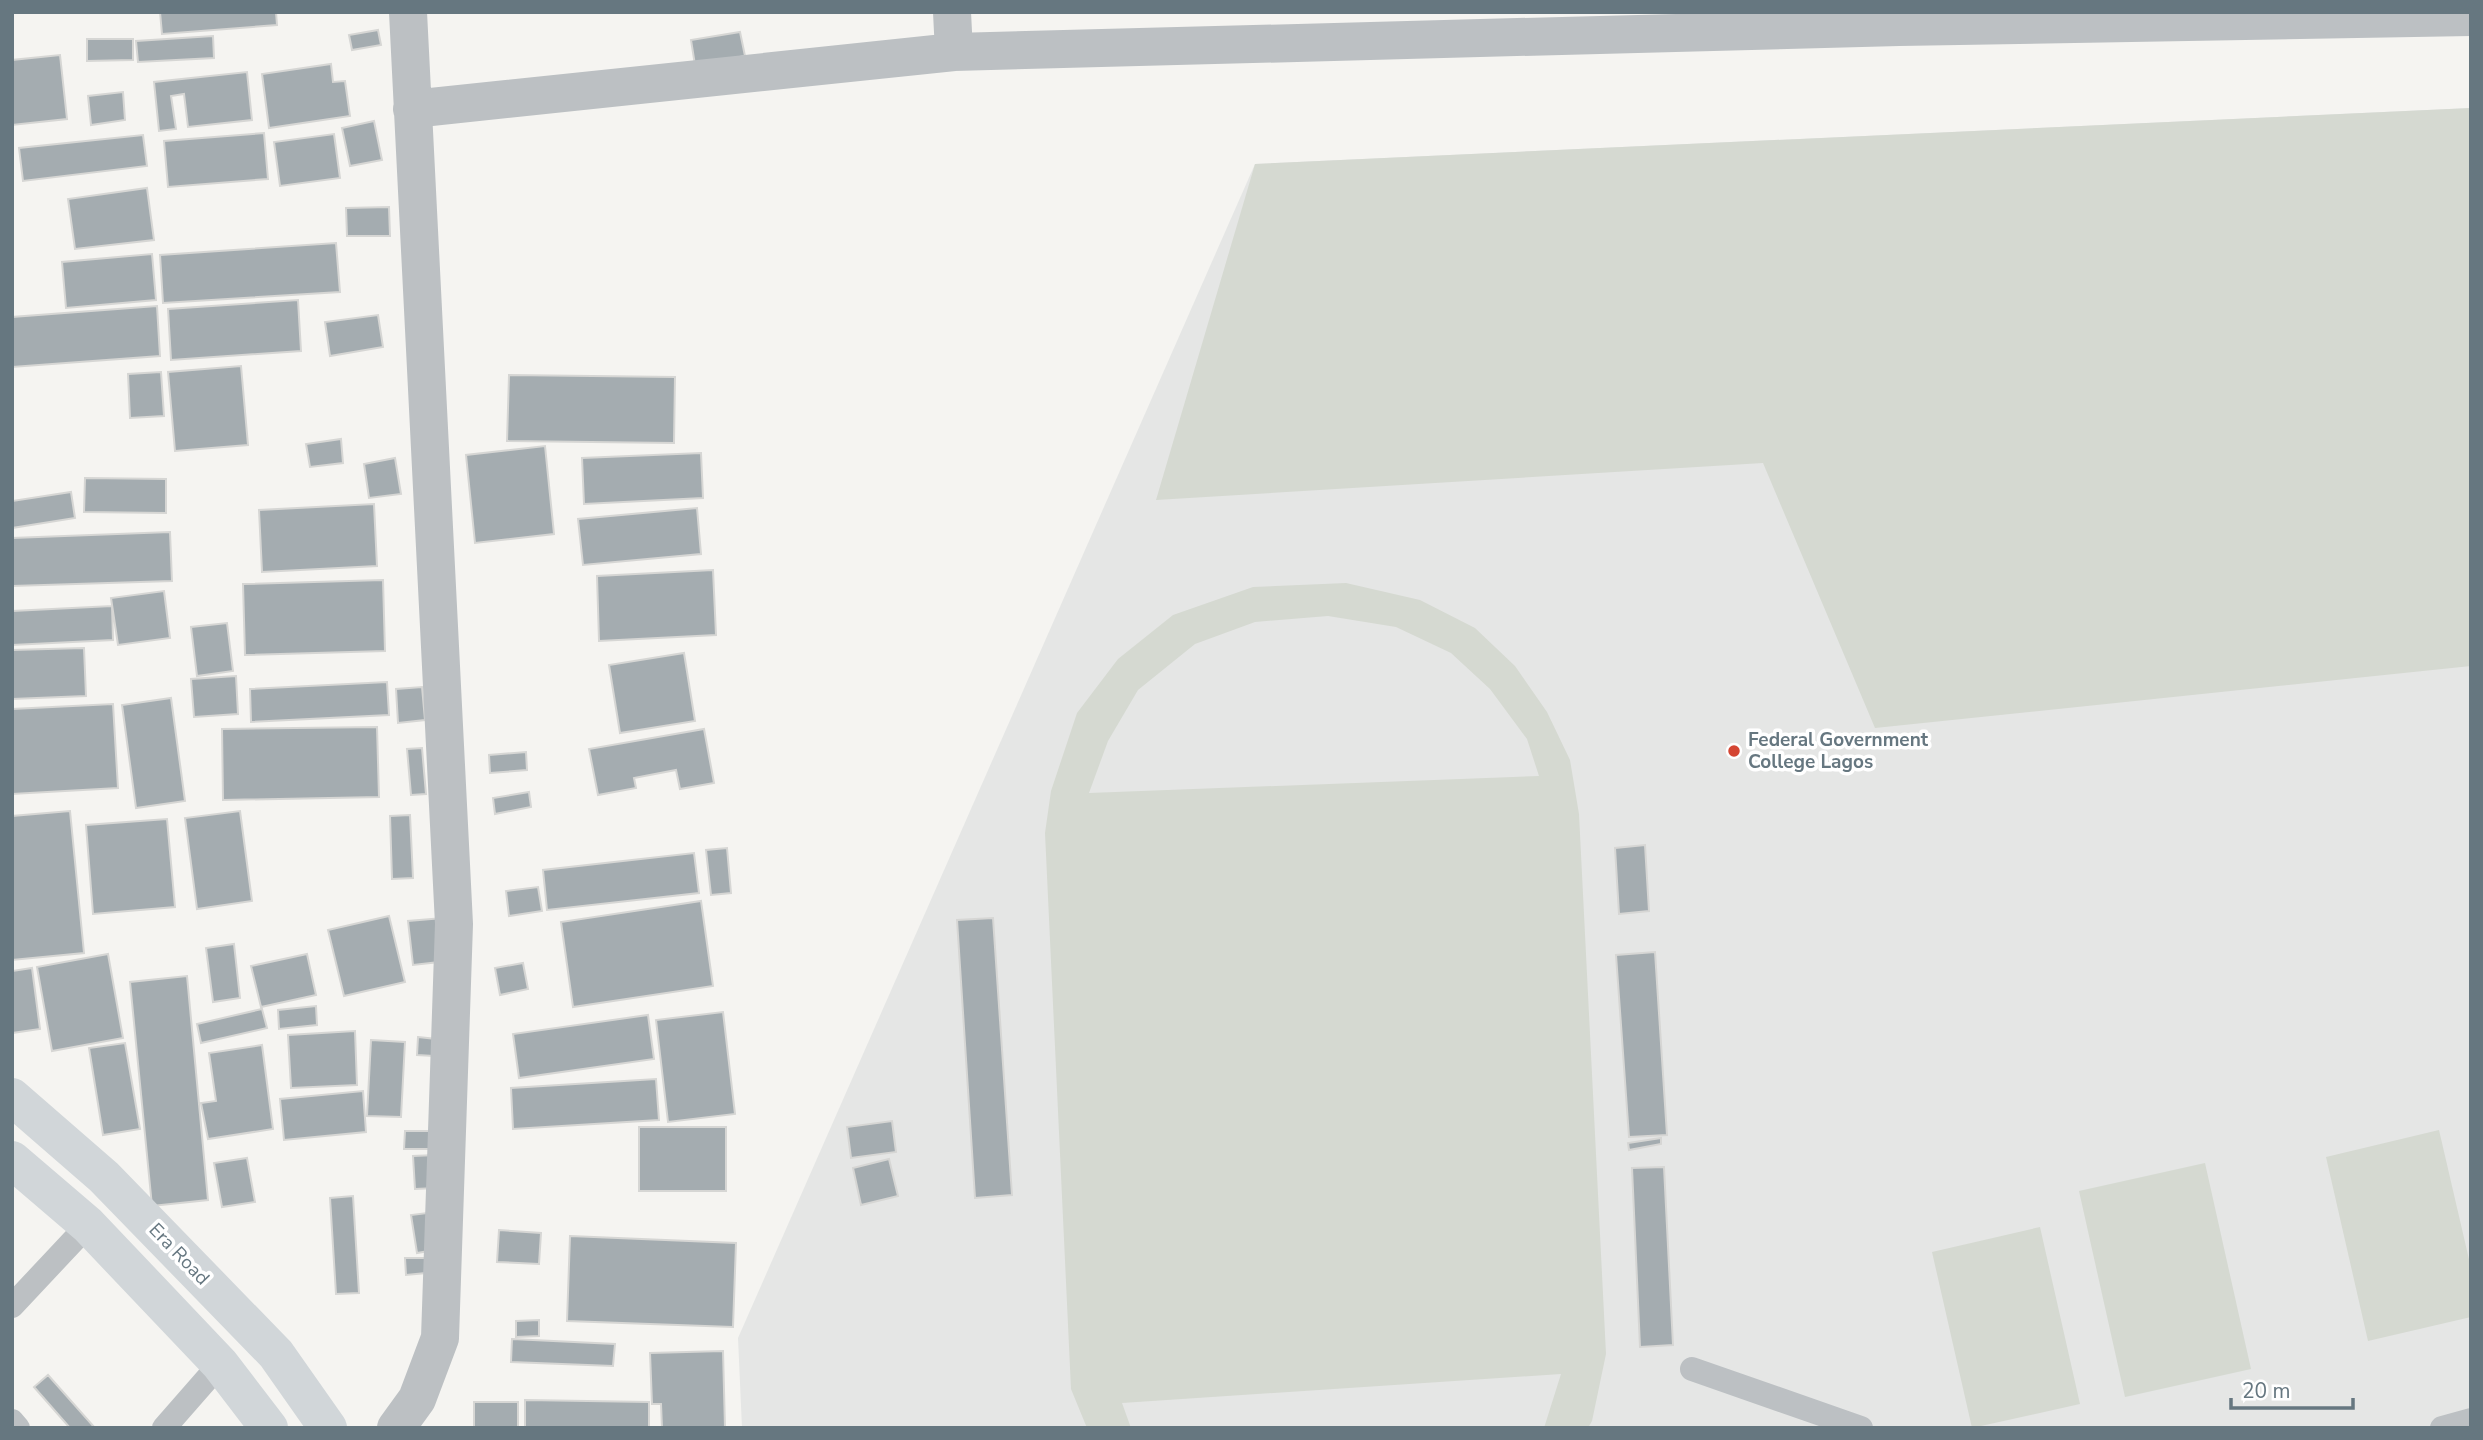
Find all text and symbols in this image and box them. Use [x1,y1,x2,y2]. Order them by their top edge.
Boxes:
place label: Federal Government College Lagos [1748,727,1929,775]
marker: Federal Government College Lagos [1726,743,1742,759]
street label: Era Road [143,1217,215,1291]
scale bar [2231,1366,2354,1410]
text: 20 m [2242,1377,2291,1405]

